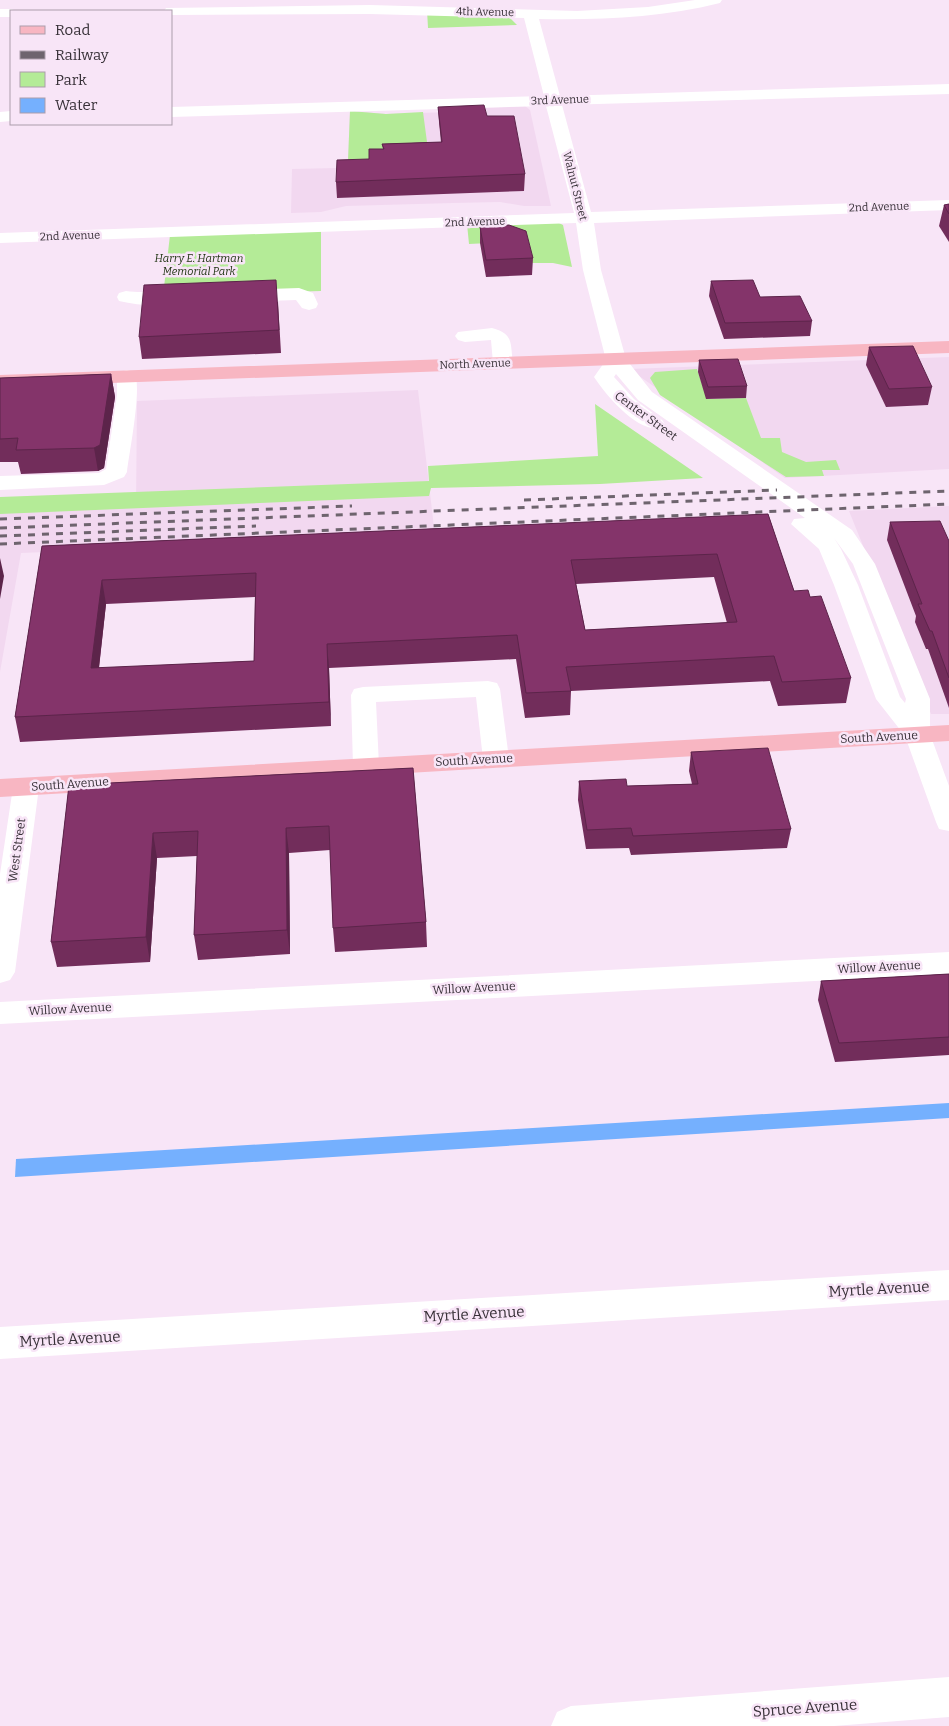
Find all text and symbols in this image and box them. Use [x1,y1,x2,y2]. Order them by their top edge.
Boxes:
street label: 4th Avenue [456,5,514,19]
legend [10,10,172,125]
text: Road [55,21,90,39]
text: Railway [55,46,109,64]
text: Park [55,71,87,89]
street label: 3rd Avenue [531,92,589,108]
text: Water [55,96,98,114]
street label: Walnut Street [560,150,590,222]
street label: 2nd Avenue [849,199,909,215]
street label: 2nd Avenue [445,214,505,230]
street label: 2nd Avenue [40,228,100,244]
park label: Harry E. Hartman Memorial Park [155,252,244,278]
street label: North Avenue [439,356,511,372]
street label: Center Street [612,389,681,444]
street label: South Avenue [840,728,918,746]
street label: South Avenue [435,751,513,769]
street label: South Avenue [31,774,109,794]
street label: West Street [6,817,28,883]
street label: Willow Avenue [837,958,921,976]
street label: Willow Avenue [432,979,516,997]
street label: Willow Avenue [28,1000,112,1018]
street label: Myrtle Avenue [828,1277,930,1301]
street label: Myrtle Avenue [423,1302,525,1326]
street label: Myrtle Avenue [19,1327,121,1351]
street label: Spruce Avenue [752,1695,858,1721]

